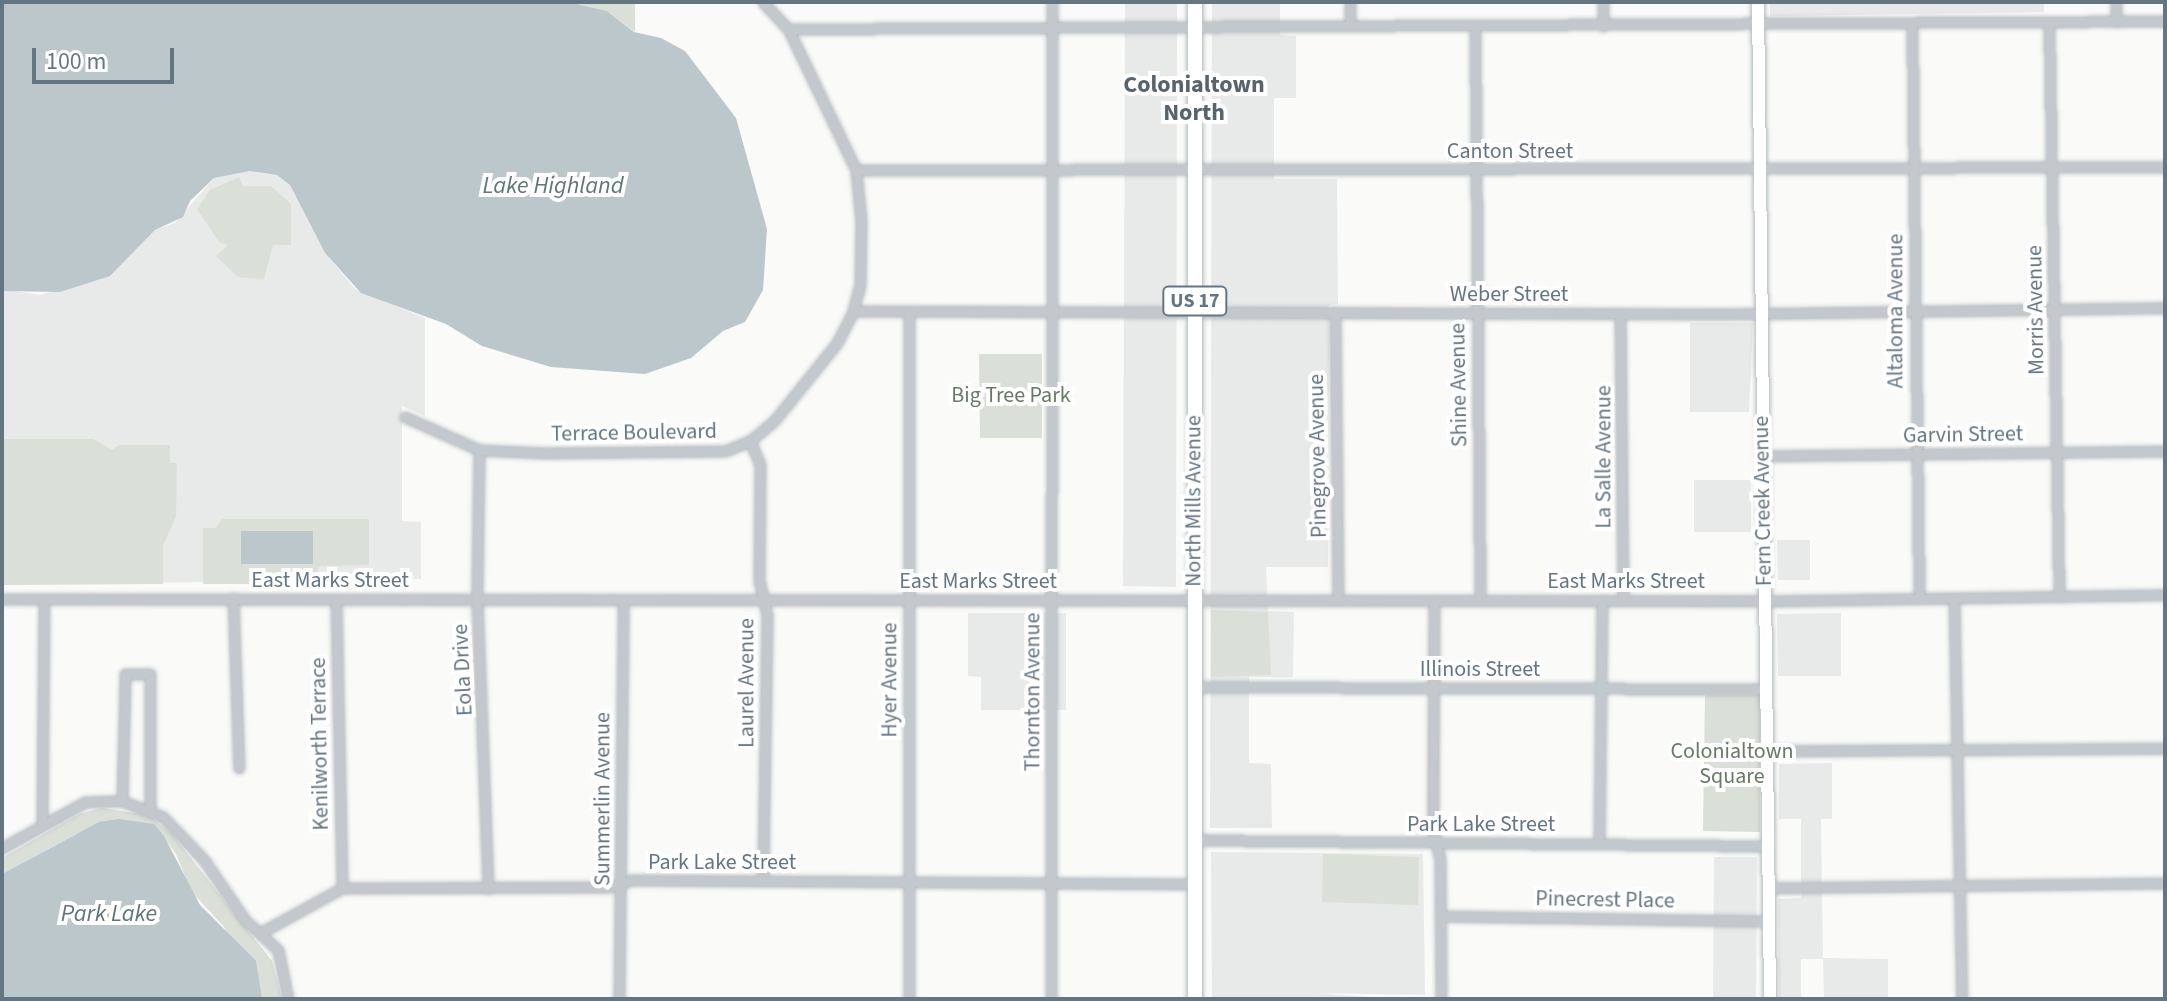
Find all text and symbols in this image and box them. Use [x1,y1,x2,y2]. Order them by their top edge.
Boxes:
scale bar [36,32,178,82]
text: 100 m [46,44,106,79]
district label: Colonialtown North [1123,71,1265,127]
street label: Canton Street [1447,139,1573,165]
water label: Lake Highland [482,172,624,200]
street label: Altaloma Avenue [1883,234,1909,388]
street label: Morris Avenue [2022,245,2050,375]
street label: Weber Street [1450,282,1568,308]
road number: US 17 [1161,285,1229,317]
street label: Shine Avenue [1445,323,1473,447]
street label: Pinegrove Avenue [1303,374,1333,538]
park label: Big Tree Park [951,383,1071,409]
street label: La Salle Avenue [1591,385,1617,529]
street label: North Mills Avenue [1181,415,1207,587]
street label: Fern Creek Avenue [1748,416,1778,586]
street label: Terrace Boulevard [551,418,717,448]
street label: Garvin Street [1903,421,2023,449]
street label: East Marks Street [251,568,409,594]
street label: East Marks Street [899,569,1057,595]
street label: East Marks Street [1547,569,1705,595]
street label: Thornton Avenue [1020,613,1046,771]
street label: Laurel Avenue [734,618,760,748]
street label: Hyer Avenue [877,622,903,738]
street label: Eola Drive [447,623,479,717]
street label: Kenilworth Terrace [305,657,335,831]
street label: Illinois Street [1420,657,1540,683]
street label: Summerlin Avenue [590,712,616,886]
park label: Colonialtown Square [1671,738,1793,790]
street label: Park Lake Street [1407,812,1555,838]
street label: Park Lake Street [648,850,796,876]
street label: Pinecrest Place [1535,886,1675,914]
water label: Park Lake [61,900,157,928]

